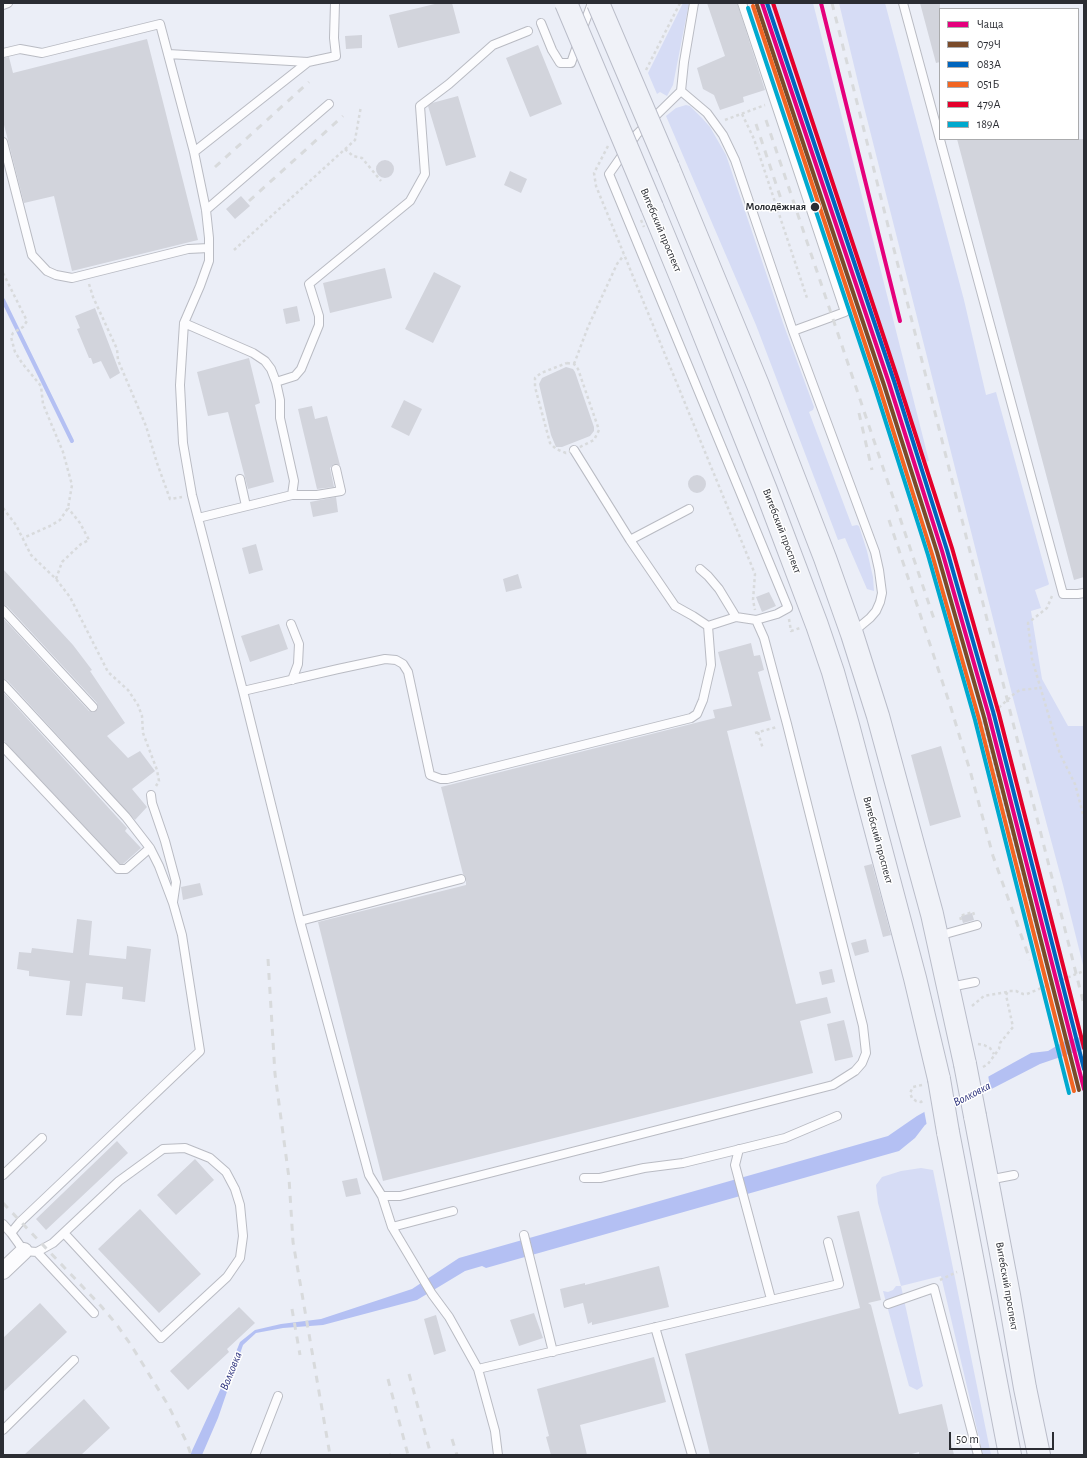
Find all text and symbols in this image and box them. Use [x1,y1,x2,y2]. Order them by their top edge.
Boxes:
legend [939,8,1079,140]
text: Чаща [977,18,1004,30]
text: 079Ч [977,38,1001,50]
text: 083А [977,58,1001,70]
text: 051Б [977,78,999,90]
text: 479А [977,98,1000,110]
text: 189А [977,118,1000,130]
street label: Витебский проспект [637,186,685,274]
place label: Молодёжная [746,200,806,214]
marker: Молодёжная [809,201,821,213]
street label: Витебский проспект [760,487,804,575]
street label: Витебский проспект [860,795,896,885]
water label: Волковка [951,1079,993,1109]
street label: Витебский проспект [993,1241,1021,1331]
water label: Волковка [217,1350,245,1392]
scale bar [951,1424,1056,1450]
text: 50 m [956,1433,979,1445]

